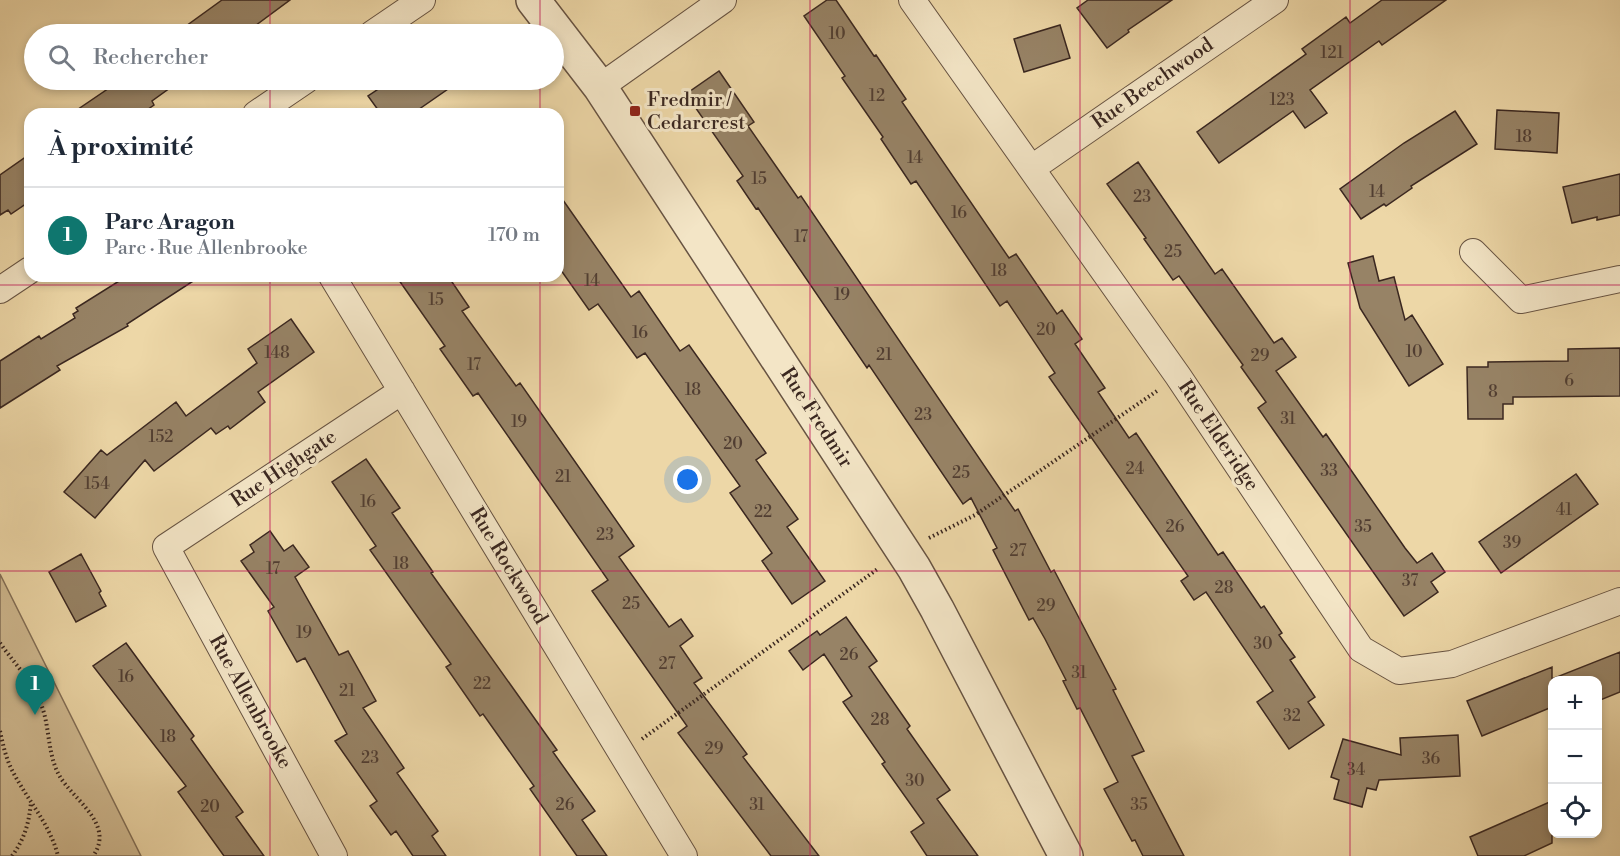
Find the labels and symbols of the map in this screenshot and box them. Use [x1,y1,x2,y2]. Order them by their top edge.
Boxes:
house number: 10 [829,24,846,44]
street label: Rue Beechwood [1087,32,1219,135]
house number: 121 [1320,43,1344,63]
house number: 12 [869,86,885,106]
place label: Fredmir / Cedarcrest [647,88,745,136]
house number: 123 [1269,90,1295,110]
marker: Fredmir / Cedarcrest [628,104,642,118]
house number: 18 [1516,127,1532,147]
house number: 14 [907,148,923,168]
house number: 15 [751,169,767,189]
house number: 14 [1369,182,1385,202]
house number: 23 [1133,187,1151,207]
house number: 16 [951,203,967,223]
house number: 17 [794,227,808,247]
house number: 25 [1164,242,1182,262]
house number: 18 [991,261,1007,281]
house number: 14 [584,271,600,291]
house number: 19 [834,285,850,305]
house number: 15 [428,290,444,310]
house number: 20 [1036,320,1056,340]
house number: 16 [632,323,648,343]
house number: 10 [1406,342,1423,362]
house number: 148 [264,343,290,363]
house number: 21 [876,345,892,365]
house number: 29 [1251,346,1270,366]
house number: 17 [467,355,481,375]
street label: Rue Fredmir [774,363,858,473]
house number: 6 [1564,371,1574,391]
street label: Rue Elderidge [1172,376,1264,496]
house number: 18 [685,380,701,400]
house number: 8 [1488,382,1498,402]
house number: 23 [914,405,932,425]
house number: 31 [1280,409,1296,429]
house number: 19 [511,412,527,432]
street label: Rue Highgate [227,425,341,513]
house number: 152 [149,427,173,447]
house number: 20 [723,434,743,454]
house number: 24 [1126,459,1145,479]
house number: 33 [1320,461,1338,481]
house number: 25 [952,463,970,483]
your location [673,465,702,494]
house number: 21 [555,467,571,487]
house number: 154 [84,474,110,494]
house number: 16 [360,492,376,512]
house number: 41 [1556,500,1572,520]
house number: 22 [754,502,772,522]
street label: Rue Rockwood [463,503,553,630]
house number: 26 [1166,517,1185,537]
house number: 35 [1354,517,1372,537]
house number: 23 [596,525,614,545]
house number: 39 [1503,533,1522,553]
house number: 27 [1009,541,1027,561]
house number: 18 [393,554,409,574]
house number: 17 [266,559,280,579]
house number: 37 [1402,571,1418,591]
house number: 28 [1215,578,1234,598]
house number: 25 [622,594,640,614]
house number: 29 [1037,596,1056,616]
house number: 19 [296,623,312,643]
street label: Rue Allenbrooke [203,630,297,774]
house number: 30 [1253,634,1273,654]
house number: 26 [840,645,859,665]
house number: 27 [658,654,676,674]
house number: 31 [1071,663,1087,683]
pin: 1 [15,666,54,715]
house number: 16 [118,667,134,687]
house number: 22 [473,674,491,694]
house number: 21 [339,681,355,701]
house number: 32 [1283,706,1301,726]
house number: 28 [871,710,890,730]
house number: 18 [160,727,176,747]
house number: 29 [705,739,724,759]
house number: 23 [361,748,379,768]
house number: 36 [1422,749,1441,769]
house number: 34 [1347,760,1366,780]
house number: 30 [905,771,925,791]
house number: 26 [556,795,575,815]
house number: 31 [749,795,765,815]
house number: 35 [1130,795,1148,815]
house number: 20 [200,797,220,817]

